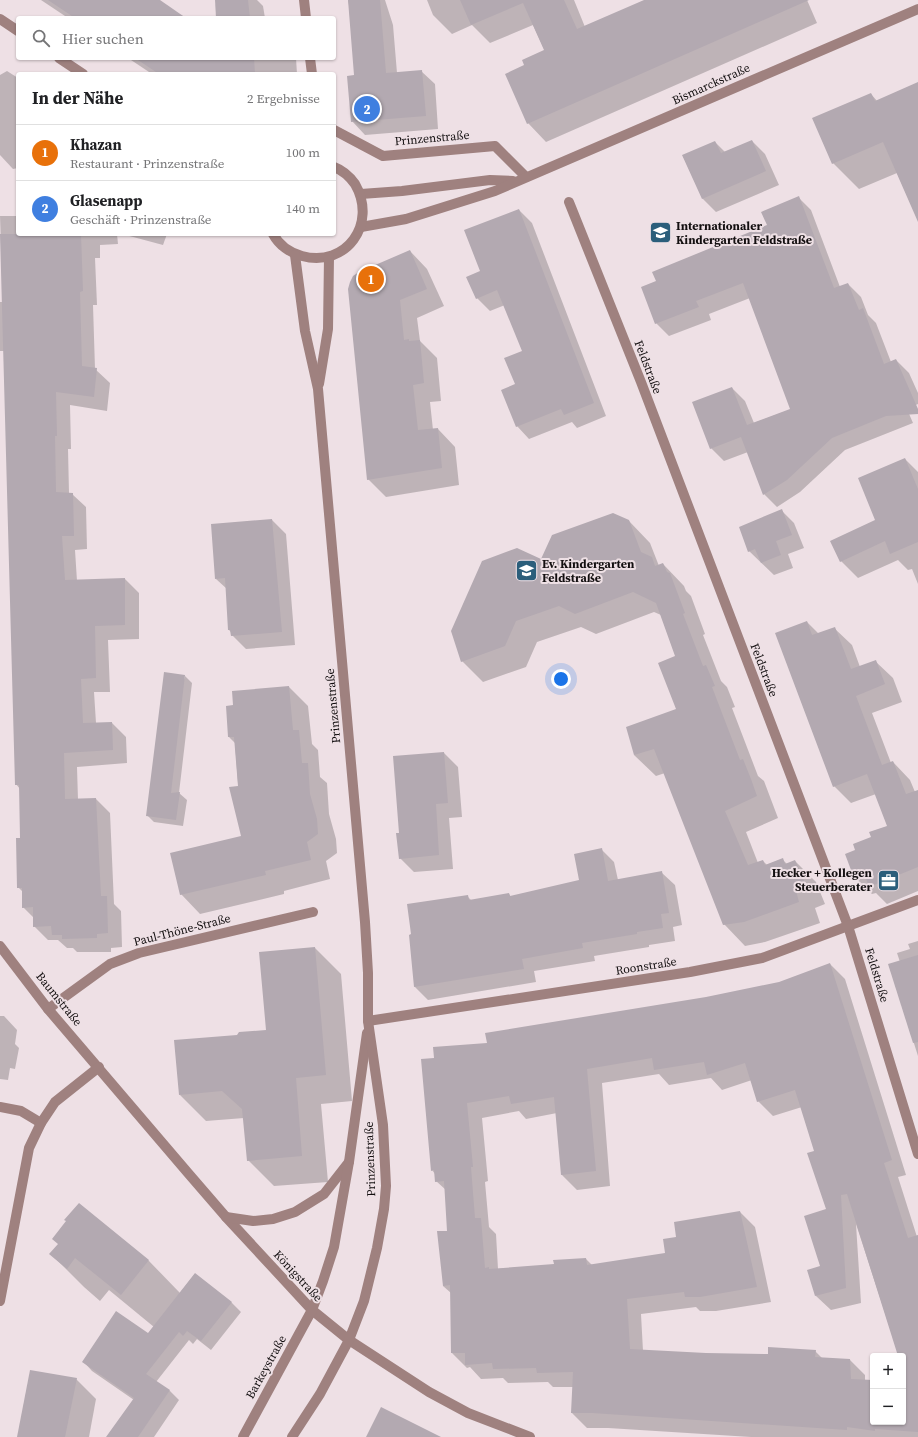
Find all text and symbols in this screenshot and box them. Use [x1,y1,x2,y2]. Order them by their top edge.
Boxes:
search box [16,16,336,60]
icon: search [30,27,52,49]
text: Hier suchen [62,28,144,49]
street label: Bismarckstraße [670,60,752,108]
text: In der Nähe [32,86,123,110]
text: 2 Ergebnisse [247,90,320,107]
pin: 2 [354,94,380,124]
street label: Prinzenstraße [394,127,470,149]
text: Khazan [70,134,122,155]
text: 1 [41,144,49,161]
text: 100 m [286,144,320,161]
text: Restaurant · Prinzenstraße [70,155,224,172]
text: Glasenapp [70,190,142,211]
text: 2 [41,200,49,217]
text: 140 m [286,200,320,217]
text: Geschäft · Prinzenstraße [70,211,211,228]
place label: Internationaler Kindergarten Feldstraße [676,218,812,248]
school or university icon: Internationaler Kindergarten Feldstraße [647,220,673,246]
pin: 1 [358,264,384,294]
street label: Feldstraße [630,338,666,396]
place label: Ev. Kindergarten Feldstraße [542,556,635,586]
school or university icon: Ev. Kindergarten Feldstraße [514,558,540,584]
street label: Feldstraße [746,641,782,699]
street label: Prinzenstraße [322,668,344,744]
your location [551,669,571,689]
place label: Hecker + Kollegen Steuerberater [772,865,873,895]
office icon: Hecker + Kollegen Steuerberater [875,867,901,893]
street label: Paul-Thöne-Straße [132,910,232,950]
street label: Feldstraße [861,946,893,1004]
street label: Roonstraße [614,953,678,979]
street label: Baumstraße [32,969,86,1029]
street label: Prinzenstraße [361,1121,379,1197]
street label: Königstraße [270,1247,326,1305]
street label: Barkeystraße [242,1332,290,1402]
map controls [870,1353,906,1425]
button: + [870,1353,906,1389]
button: − [870,1389,906,1425]

